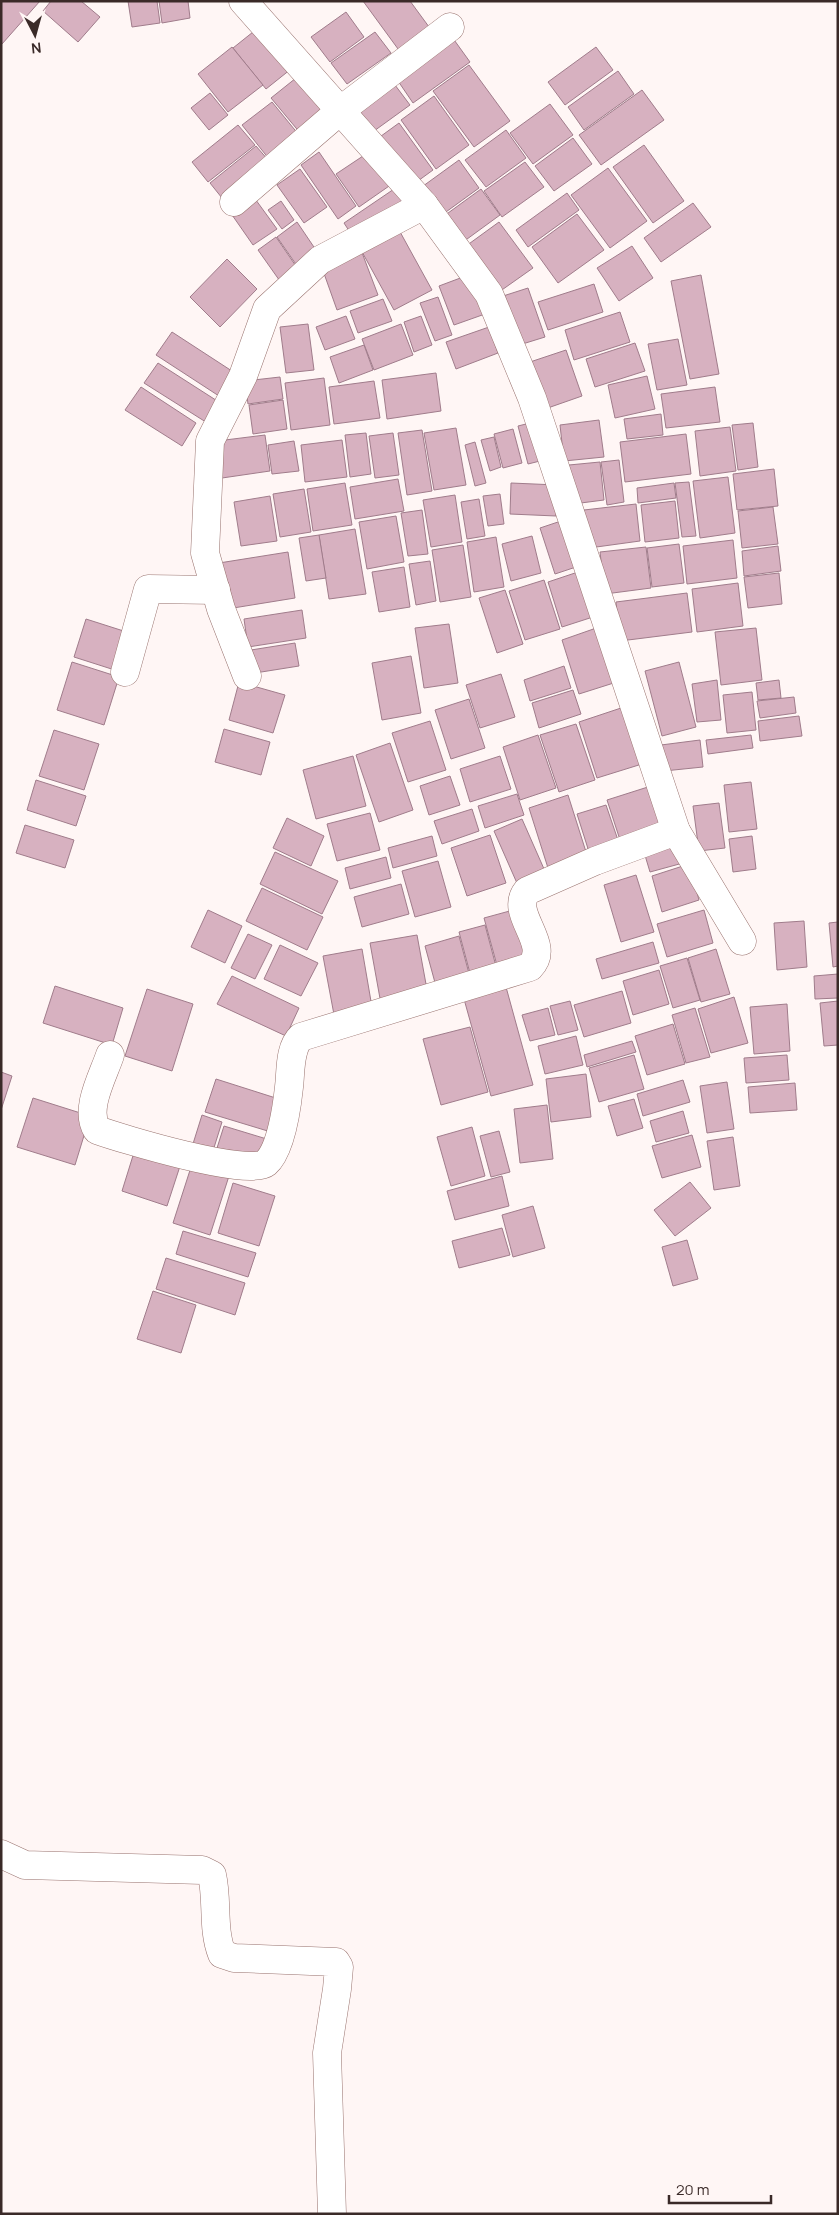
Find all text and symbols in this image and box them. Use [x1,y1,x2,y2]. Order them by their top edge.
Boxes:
north arrow [10,10,60,60]
text: N [30,38,42,58]
scale bar [669,2172,772,2204]
text: 20 m [676,2179,709,2200]

